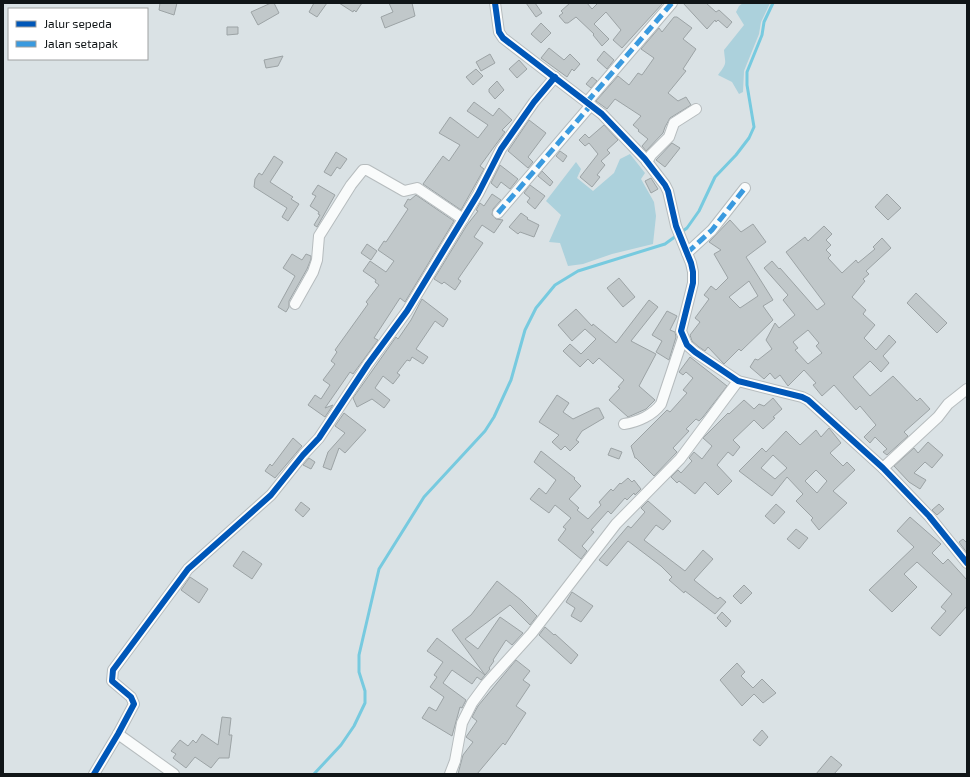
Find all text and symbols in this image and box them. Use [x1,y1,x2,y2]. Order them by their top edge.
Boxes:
legend [8,8,148,60]
text: Jalur sepeda [44,16,112,30]
text: Jalan setapak [44,36,118,50]

